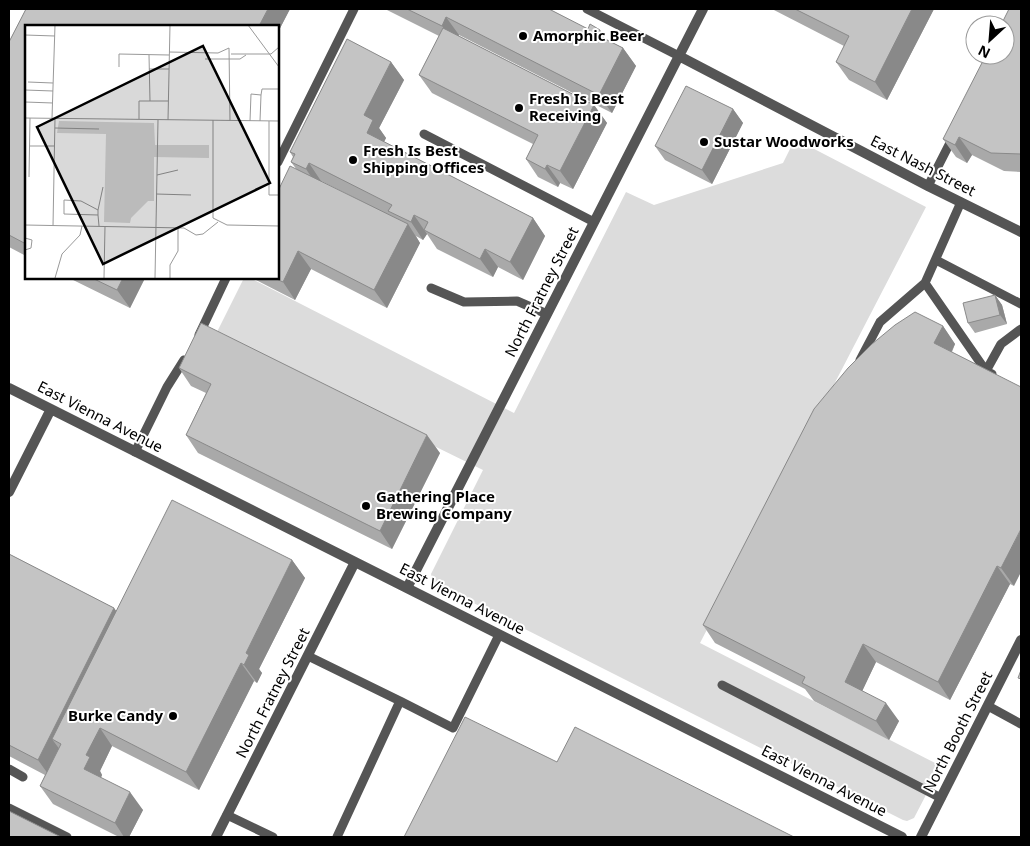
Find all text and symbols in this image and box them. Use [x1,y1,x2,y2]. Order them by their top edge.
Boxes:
north arrow [965,15,1015,65]
inset map [25,25,279,279]
place label: Amorphic Beer [533,25,644,45]
marker: Amorphic Beer [517,30,529,42]
text: N [975,41,993,63]
place label: Fresh Is Best Receiving [529,88,625,125]
marker: Fresh Is Best Receiving [513,102,525,114]
street label: East Nash Street [868,130,980,200]
place label: Sustar Woodworks [714,131,854,151]
marker: Sustar Woodworks [698,136,710,148]
place label: Fresh Is Best Shipping Offices [363,140,484,177]
marker: Fresh Is Best Shipping Offices [347,154,359,166]
street label: North Fratney Street [500,223,583,360]
street label: East Vienna Avenue [34,376,167,456]
place label: Gathering Place Brewing Company [376,486,512,523]
marker: Gathering Place Brewing Company [360,500,372,512]
street label: East Vienna Avenue [396,558,529,638]
street label: North Fratney Street [231,624,314,761]
street label: North Booth Street [918,667,997,796]
place label: Burke Candy [68,705,163,725]
marker: Burke Candy [167,710,179,722]
street label: East Vienna Avenue [758,740,891,820]

